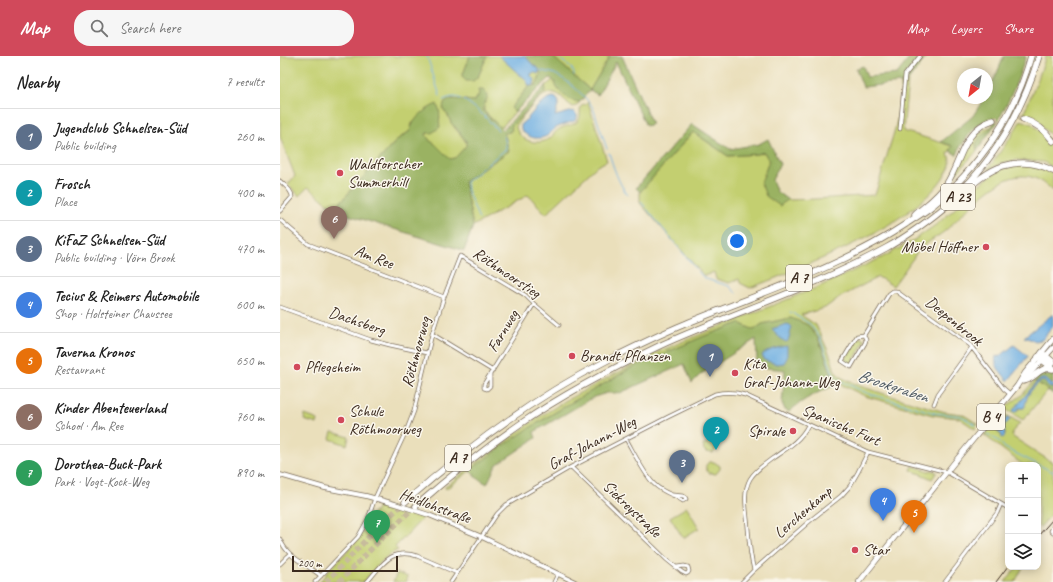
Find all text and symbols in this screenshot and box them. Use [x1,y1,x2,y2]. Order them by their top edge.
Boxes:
search box [74,10,354,46]
text: Map [20,16,50,40]
icon: search [88,17,110,39]
text: Search here [120,19,181,38]
text: Map [907,20,929,37]
text: Layers [951,20,982,37]
text: Share [1004,20,1033,37]
north arrow [957,68,993,104]
text: Nearby [16,72,59,93]
text: 7 results [226,74,264,90]
text: Jugendclub Schnelsen-Süd [54,119,187,138]
text: 1 [26,129,32,145]
text: 260 m [236,129,264,145]
text: Public building [54,138,116,154]
place label: Waldforscher Summerhill [348,154,423,192]
marker: Waldforscher Summerhill [335,168,345,178]
text: Frosch [54,175,90,194]
road number: A 23 [941,184,975,210]
text: 2 [26,185,32,201]
text: 400 m [236,185,264,201]
text: Place [54,194,77,210]
pin: 6 [321,206,347,239]
text: KiFaZ Schnelsen-Süd [54,231,164,250]
your location [727,231,747,251]
place label: Möbel Höffner [901,237,979,257]
text: 3 [26,241,32,257]
text: 470 m [236,241,264,257]
street label: Am Ree [352,241,398,274]
marker: Möbel Höffner [981,242,991,252]
street label: Röthmoorstieg [469,243,546,304]
text: Public building · Vörn Brook [54,250,174,266]
road number: A 7 [786,265,812,291]
text: Tecius & Reimers Automobile [54,287,199,306]
street label: Deepenbrook [921,292,988,351]
text: 4 [26,297,32,313]
text: 600 m [236,297,264,313]
street label: Dachsberg [326,302,389,340]
street label: Farnweg [483,305,524,356]
text: Shop · Holsteiner Chaussee [54,306,172,322]
street label: Röthmoorweg [397,313,435,389]
text: Taverna Kronos [54,343,134,362]
pin: 1 [697,344,723,377]
place label: Brandt Pflanzen [580,346,671,366]
marker: Brandt Pflanzen [567,351,577,361]
text: 5 [26,353,32,369]
text: 650 m [236,353,264,369]
place label: Kita Graf-Johann-Weg [743,354,841,392]
place label: Pflegeheim [305,357,361,377]
text: Restaurant [54,362,104,378]
marker: Pflegeheim [292,362,302,372]
water label: Brookgraben [855,365,933,408]
marker: Kita Graf-Johann-Weg [730,368,740,378]
text: Kinder Abenteuerland [54,399,166,418]
street label: Spanische Furt [799,400,884,451]
place label: Schule Röthmoorweg [349,401,422,439]
road number: B 4 [977,404,1005,430]
text: 6 [26,409,32,425]
text: 760 m [236,409,264,425]
street label: Graf-Johann-Weg [545,411,641,475]
marker: Schule Röthmoorweg [336,415,346,425]
pin: 2 [703,417,729,450]
text: School · Am Ree [54,418,123,434]
place label: Spirale [748,421,787,441]
marker: Spirale [788,426,798,436]
road number: A 7 [445,445,471,471]
pin: 3 [669,450,695,483]
text: Dorothea-Buck-Park [54,455,161,474]
map controls [1005,462,1041,570]
button: + [1005,462,1041,498]
text: 7 [26,465,32,481]
text: 890 m [236,465,264,481]
text: Park · Vogt-Kock-Weg [54,474,149,490]
street label: Siekreystraße [599,476,667,543]
street label: Lerchenkamp [770,481,837,543]
street label: Heidlohstraße [397,484,475,529]
pin: 4 [870,488,896,521]
button: − [1005,498,1041,534]
pin: 5 [901,500,927,533]
pin: 7 [364,510,390,543]
button: layers [1005,534,1041,570]
place label: Star [863,540,890,560]
marker: Star [850,545,860,555]
scale bar [292,554,398,573]
text: 200 m [298,556,322,570]

